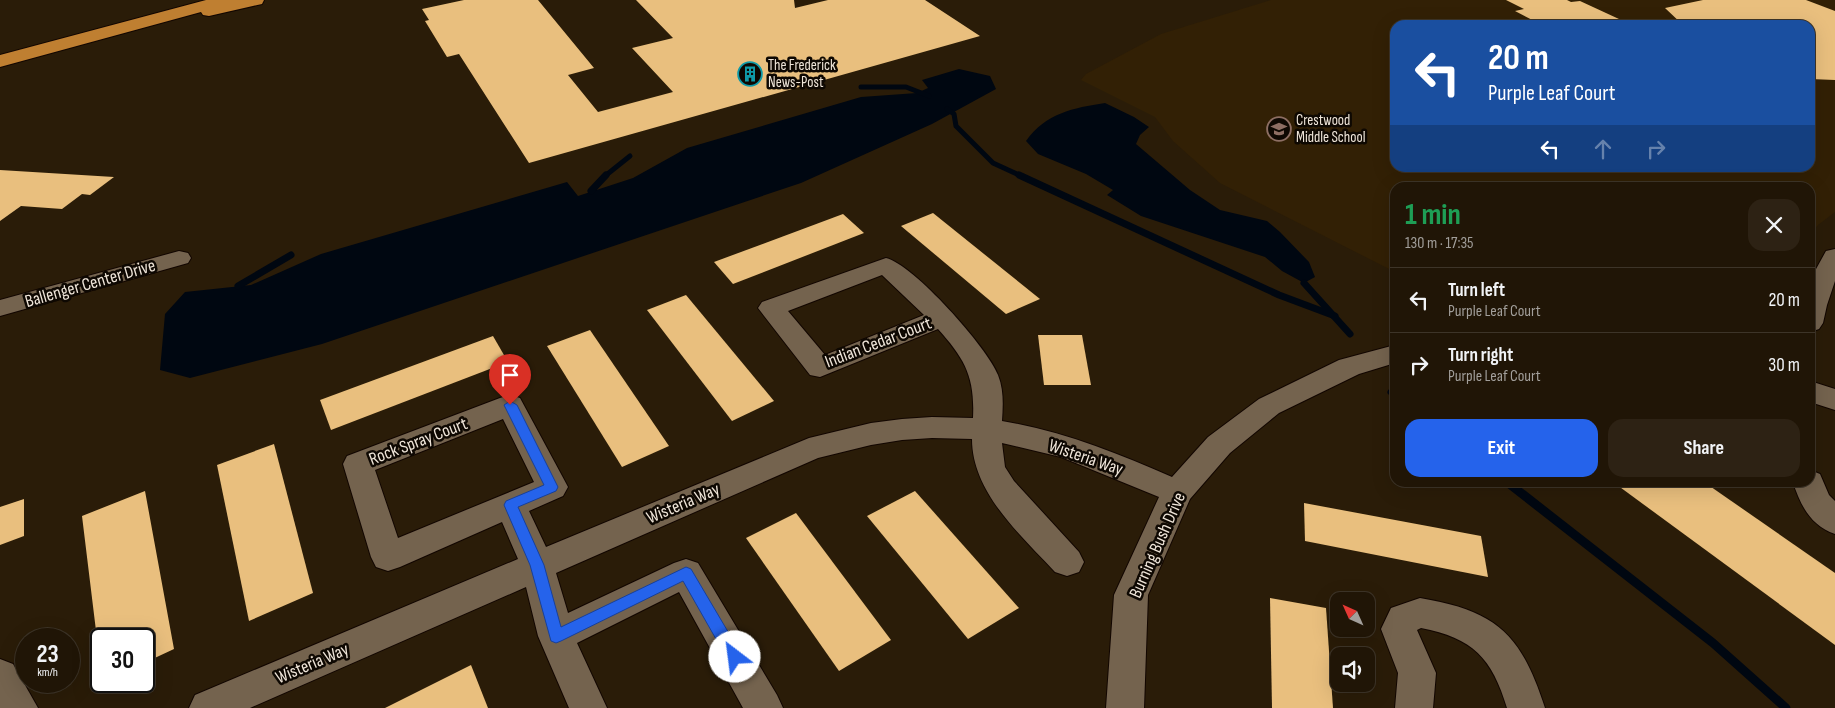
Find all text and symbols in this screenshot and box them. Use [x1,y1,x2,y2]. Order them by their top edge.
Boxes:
text: 20 m [1488,37,1549,80]
icon: left [1405,40,1470,105]
place label: The Frederick News-Post [768,56,836,92]
building icon: The Frederick News-Post [737,61,763,87]
text: Purple Leaf Court [1488,80,1616,107]
place label: Crestwood Middle School [1296,111,1366,147]
school or university icon: Crestwood Middle School [1266,116,1292,142]
icon: left [1536,135,1564,163]
icon: ahead [1589,135,1617,163]
icon: right [1642,135,1670,163]
text: 1 min [1405,197,1461,233]
button: close [1748,199,1800,251]
text: 130 m · 17:35 [1405,234,1474,253]
street label: Ballenger Center Drive [23,255,158,312]
text: Turn left [1448,279,1505,302]
icon: left [1405,286,1433,314]
text: 20 m [1768,289,1800,312]
text: Purple Leaf Court [1448,302,1541,321]
street label: Indian Cedar Court [822,312,935,372]
text: Turn right [1448,344,1513,367]
icon: right [1405,351,1433,379]
pin [489,354,531,405]
text: 30 m [1768,354,1800,377]
icon: arrive [496,361,524,389]
text: Purple Leaf Court [1448,367,1541,386]
street label: Rock Spray Court [366,413,471,470]
button: Exit [1405,419,1598,477]
button: Share [1608,419,1800,477]
street label: Wisteria Way [1046,435,1126,480]
street label: Wisteria Way [643,479,723,528]
street label: Burning Bush Drive [1125,489,1190,601]
north arrow [1330,592,1375,638]
map controls [1330,592,1375,692]
speed limit sign: 30 [90,628,155,693]
position arrow [708,630,760,682]
text: 23 [36,639,59,670]
street label: Wisteria Way [272,639,352,688]
button: sound [1330,647,1375,692]
text: km/h [37,665,58,680]

